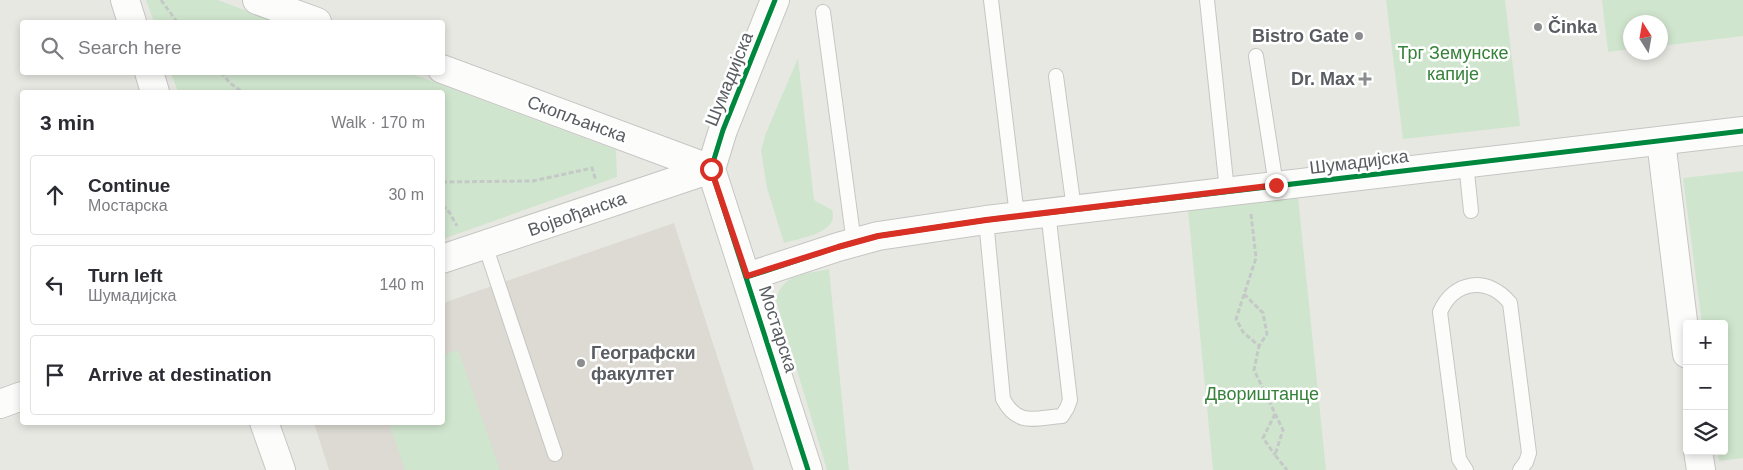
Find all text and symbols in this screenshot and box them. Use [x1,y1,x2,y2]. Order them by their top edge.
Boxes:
north arrow [1623,15,1668,60]
place label: Činka [1548,16,1598,37]
search box [20,20,445,75]
marker: Činka [1532,21,1544,33]
place label: Bistro Gate [1252,26,1349,46]
street label: Шумадијска [701,28,757,129]
marker: Bistro Gate [1353,30,1365,42]
icon: search [38,34,66,62]
text: Search here [78,37,182,58]
park label: Трг Земунске капије [1397,43,1509,84]
place label: Dr. Max [1291,69,1355,89]
marker: Dr. Max [1359,73,1371,85]
street label: Скопљанска [525,92,630,147]
text: 3 min [40,111,95,134]
text: Walk · 170 m [331,114,425,131]
street label: Шумадијска [1308,146,1411,178]
route start [700,158,723,181]
route end [1265,174,1288,197]
text: Continue [88,175,170,196]
icon: ahead [41,181,69,209]
text: 30 m [388,186,424,203]
street label: Војвођанска [525,188,630,240]
text: Мостарска [88,197,168,214]
text: Turn left [88,265,163,286]
icon: left [41,271,69,299]
text: 140 m [380,276,424,293]
street label: Мостарска [755,283,802,376]
text: Шумадијска [88,287,176,304]
map controls [1683,320,1728,455]
button: + [1683,320,1728,365]
place label: Географски факултет [591,343,696,384]
marker: Географски факултет [575,357,587,369]
icon: arrive [41,361,69,389]
text: Arrive at destination [88,364,272,385]
button: − [1683,365,1728,410]
park label: Двориштанце [1205,384,1319,404]
button: layers [1683,410,1728,455]

